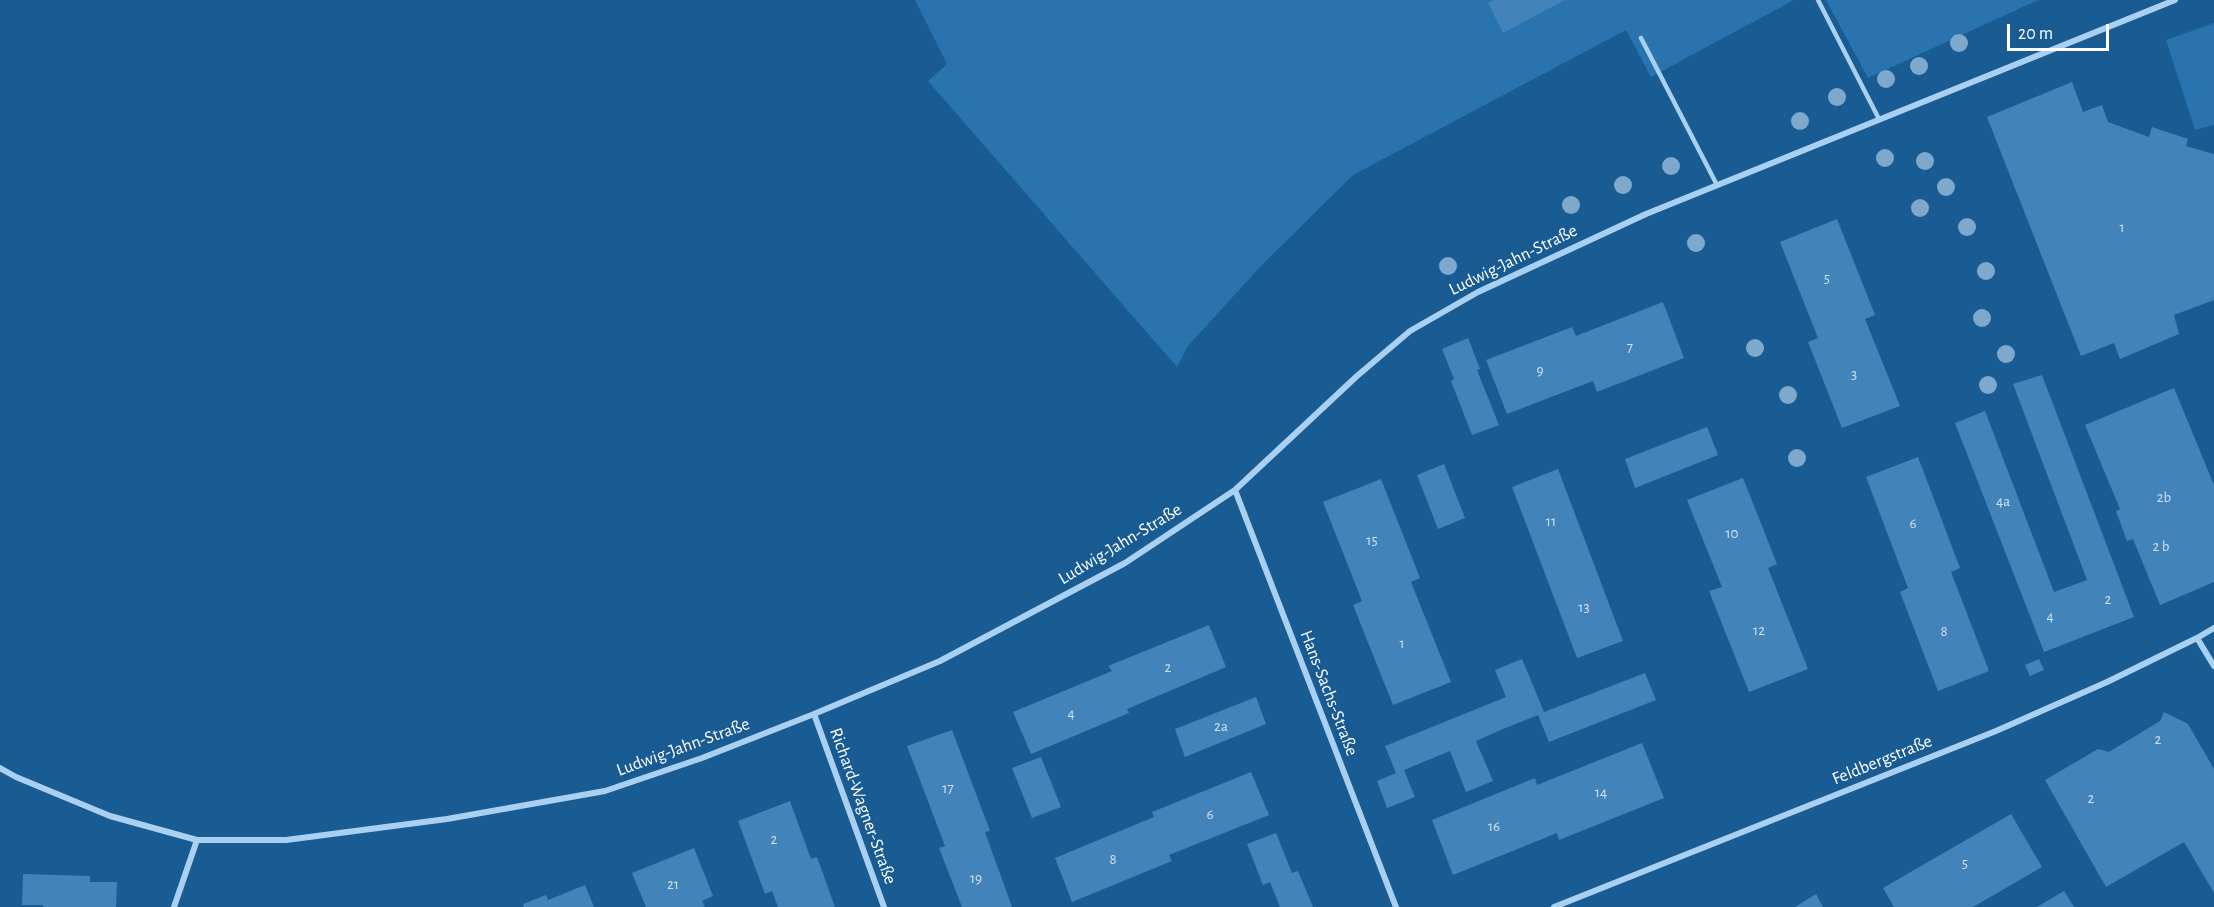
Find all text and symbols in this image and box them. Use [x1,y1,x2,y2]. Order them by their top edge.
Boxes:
scale bar [2010,12,2112,50]
text: 20 m [2018,25,2053,43]
house number: 1 [2119,218,2125,236]
street label: Ludwig-Jahn-Straße [1445,220,1581,300]
house number: 5 [1824,269,1830,287]
house number: 7 [1627,338,1633,356]
house number: 9 [1536,361,1544,379]
house number: 3 [1851,365,1857,383]
house number: 2b [2157,488,2171,506]
house number: 4a [1996,492,2010,510]
street label: Ludwig-Jahn-Straße [1054,499,1186,589]
house number: 11 [1546,512,1556,530]
house number: 6 [1909,514,1917,532]
house number: 10 [1725,524,1739,542]
house number: 15 [1366,531,1378,549]
house number: 2 b [2152,537,2170,555]
house number: 2 [2105,590,2111,608]
house number: 13 [1578,598,1590,616]
house number: 4 [2046,607,2054,625]
house number: 12 [1753,621,1765,639]
house number: 8 [1940,622,1948,640]
street label: Hans-Sachs-Straße [1295,627,1363,759]
house number: 1 [1399,634,1405,652]
house number: 2 [1165,658,1171,676]
house number: 4 [1067,704,1075,722]
street label: Ludwig-Jahn-Straße [613,713,753,781]
house number: 2a [1214,717,1228,735]
street label: Richard-Wagner-Straße [825,725,901,887]
street label: Feldbergstraße [1829,730,1935,790]
house number: 2 [2155,730,2161,748]
house number: 17 [942,779,954,797]
house number: 14 [1595,783,1607,801]
house number: 2 [2088,789,2094,807]
house number: 6 [1206,805,1214,823]
house number: 16 [1488,817,1500,835]
house number: 2 [771,830,777,848]
house number: 8 [1109,850,1117,868]
house number: 5 [1962,854,1968,872]
house number: 19 [970,869,982,887]
house number: 21 [667,875,679,893]

